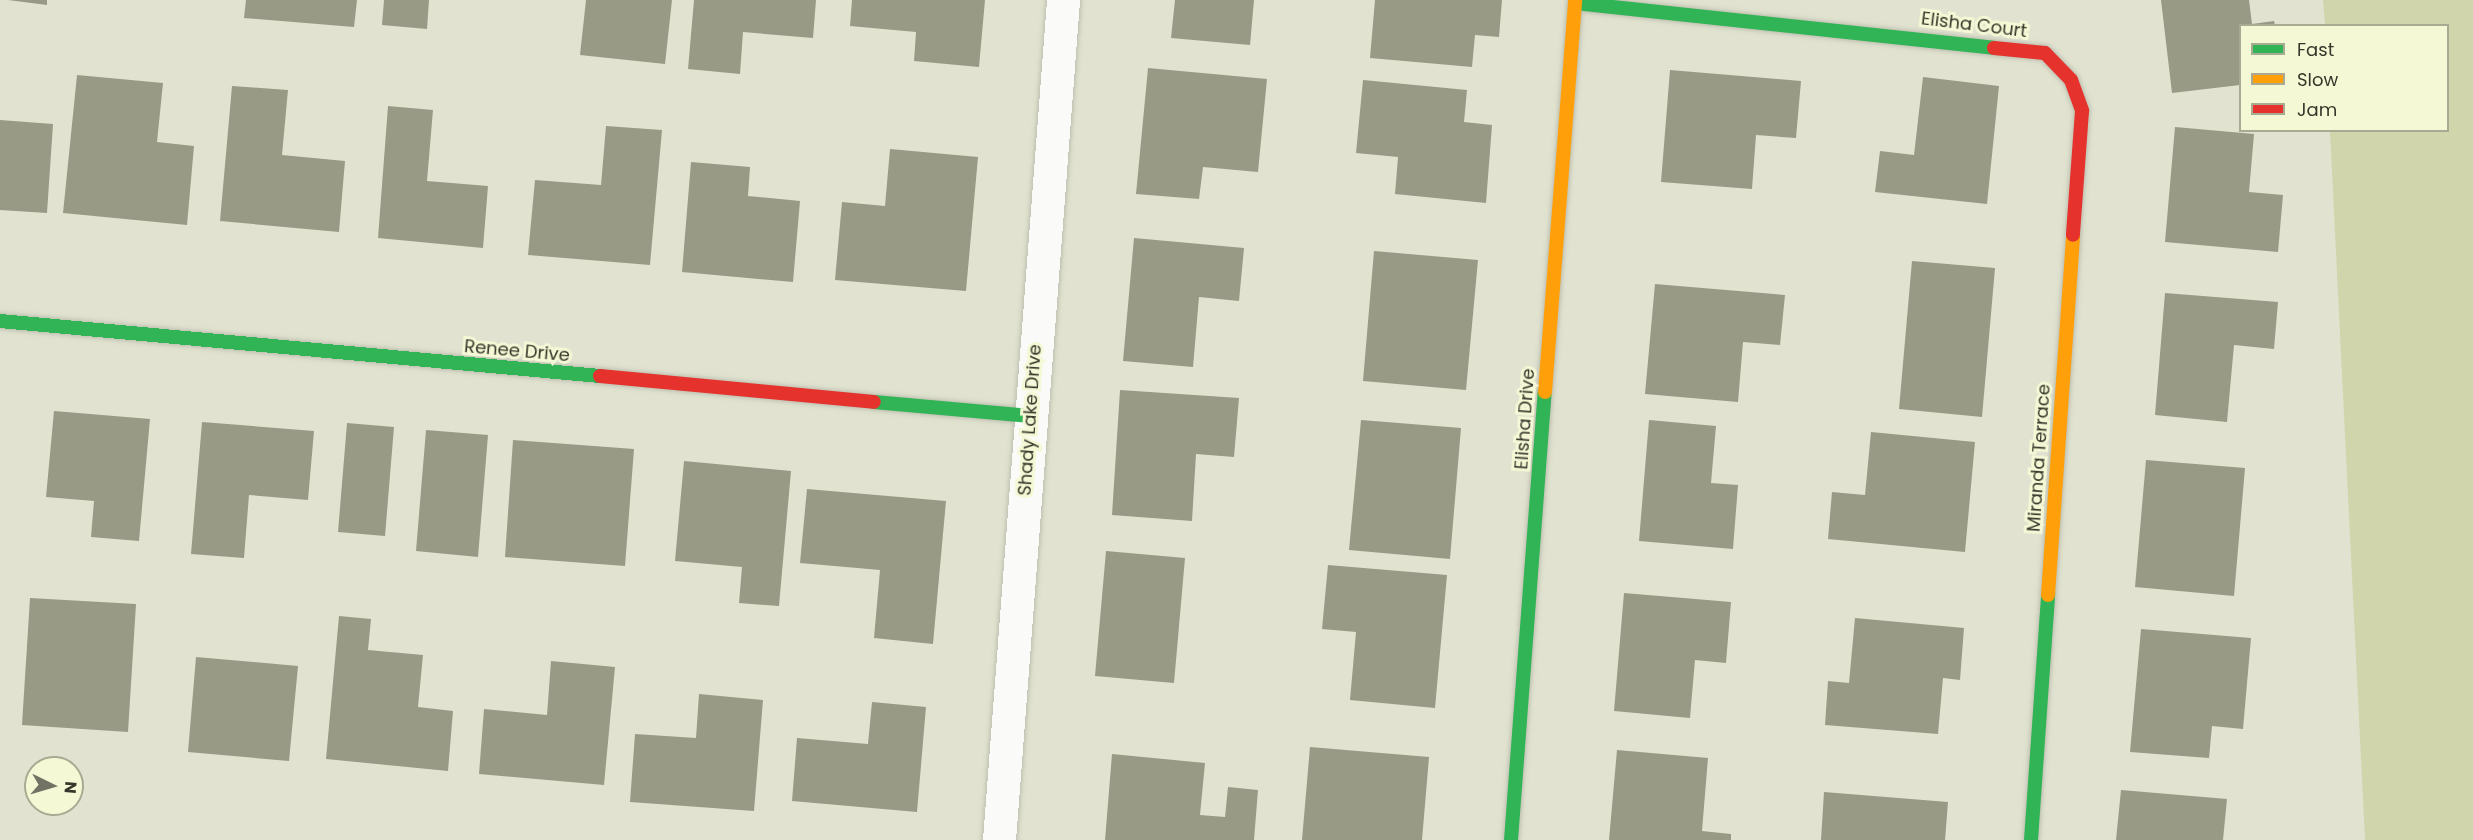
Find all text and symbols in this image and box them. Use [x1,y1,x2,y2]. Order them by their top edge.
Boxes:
street label: Elisha Court [1920,8,2028,42]
legend [2239,24,2449,132]
text: Fast [2297,37,2334,62]
text: Slow [2297,67,2338,92]
text: Jam [2297,97,2337,122]
street label: Renee Drive [463,336,571,366]
street label: Shady Lake Drive [1014,344,1046,496]
street label: Elisha Drive [1511,368,1539,470]
street label: Miranda Terrace [2023,383,2055,533]
north arrow [24,756,84,816]
text: N [58,780,82,794]

